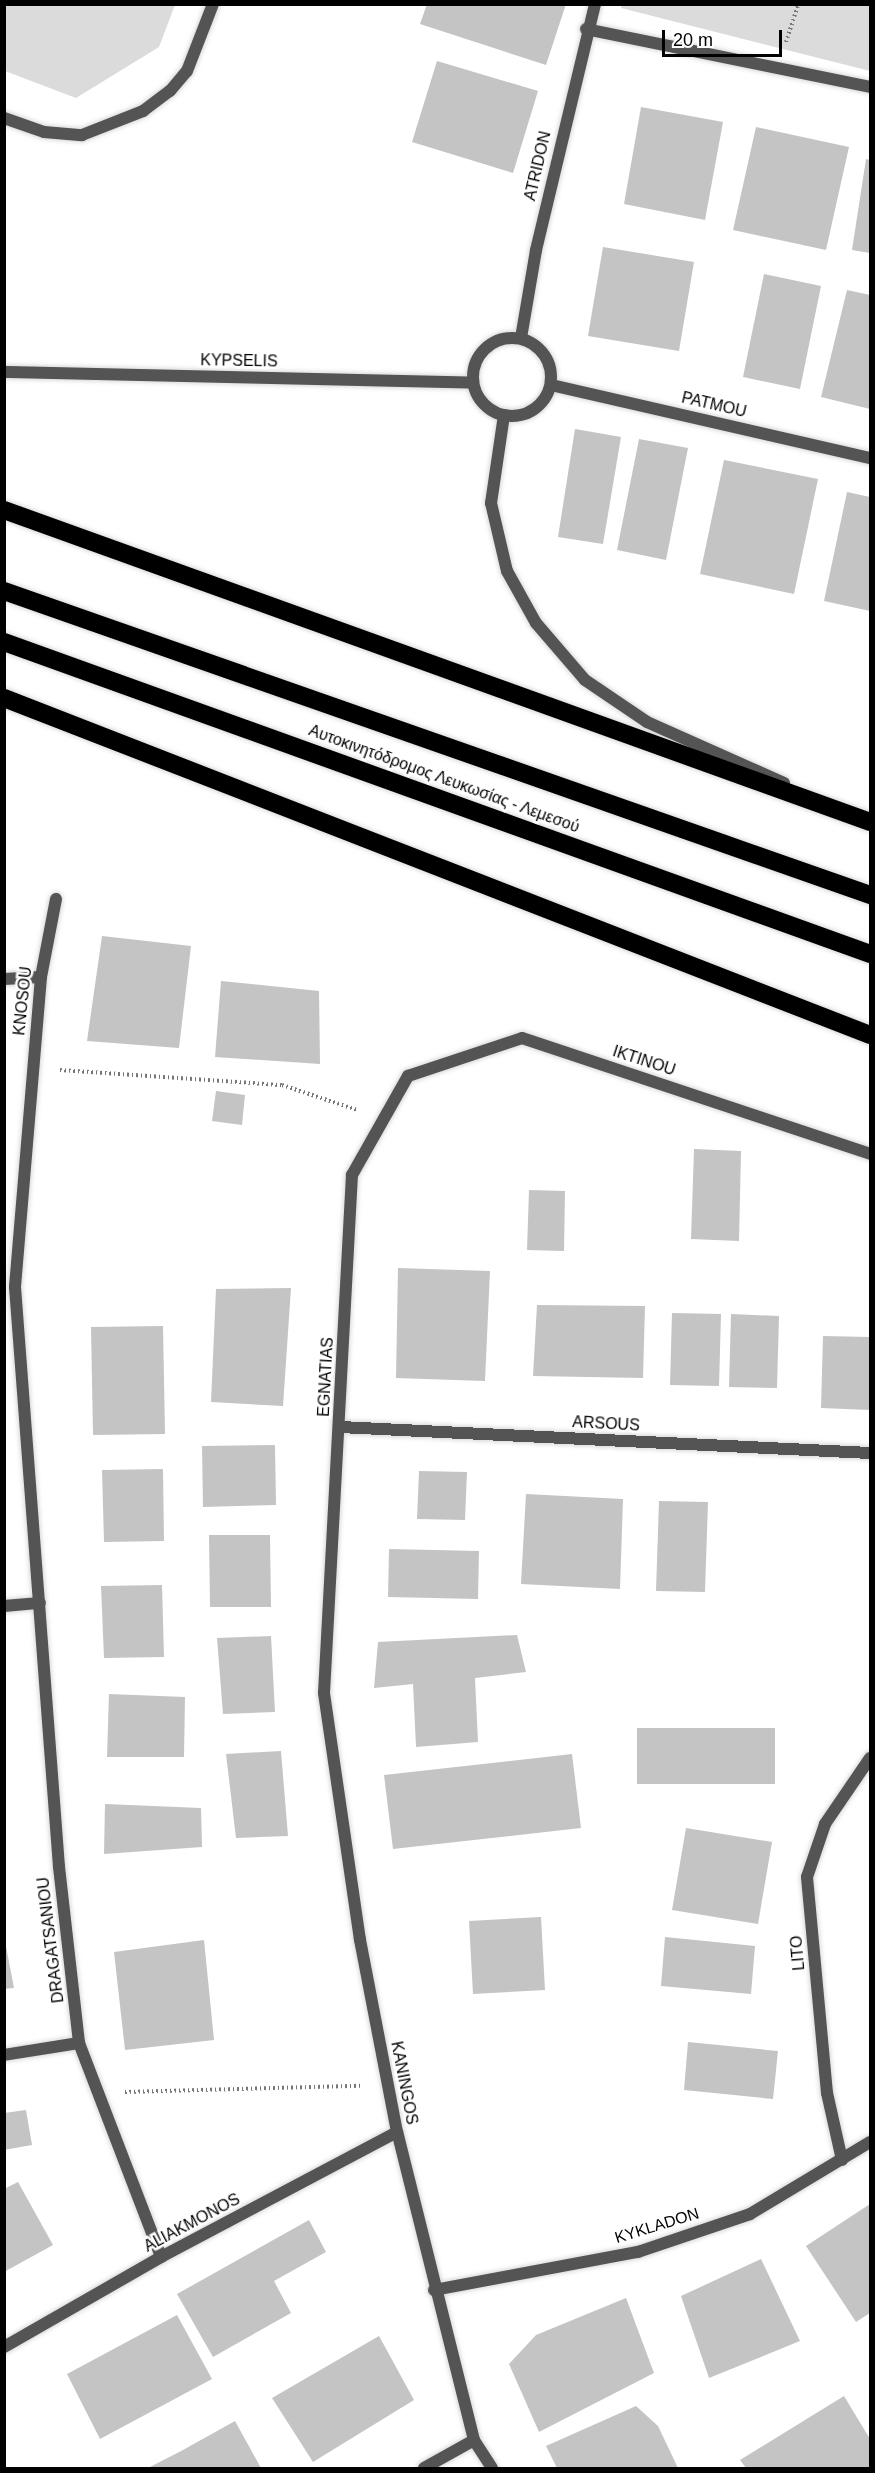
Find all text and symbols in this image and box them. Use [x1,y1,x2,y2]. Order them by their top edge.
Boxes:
scale bar [665,18,785,56]
text: 20 m [673,30,713,50]
street label: ATRIDON [521,129,555,203]
street label: KYPSELIS [200,351,278,371]
street label: PATMOU [680,388,748,422]
street label: Αυτοκινητόδρομος Λευκωσίας - Λεμεσού [305,721,583,837]
street label: KNOSOU [10,966,36,1036]
street label: IKTINOU [610,1042,678,1080]
street label: EGNATIAS [314,1337,338,1417]
street label: ARSOUS [572,1413,640,1435]
street label: DRAGATSANIOU [34,1876,68,2004]
street label: LITO [787,1935,809,1971]
street label: KANINGOS [387,2040,421,2126]
street label: ALIAKMONOS [141,2190,243,2256]
street label: KYKLADON [613,2204,701,2248]

